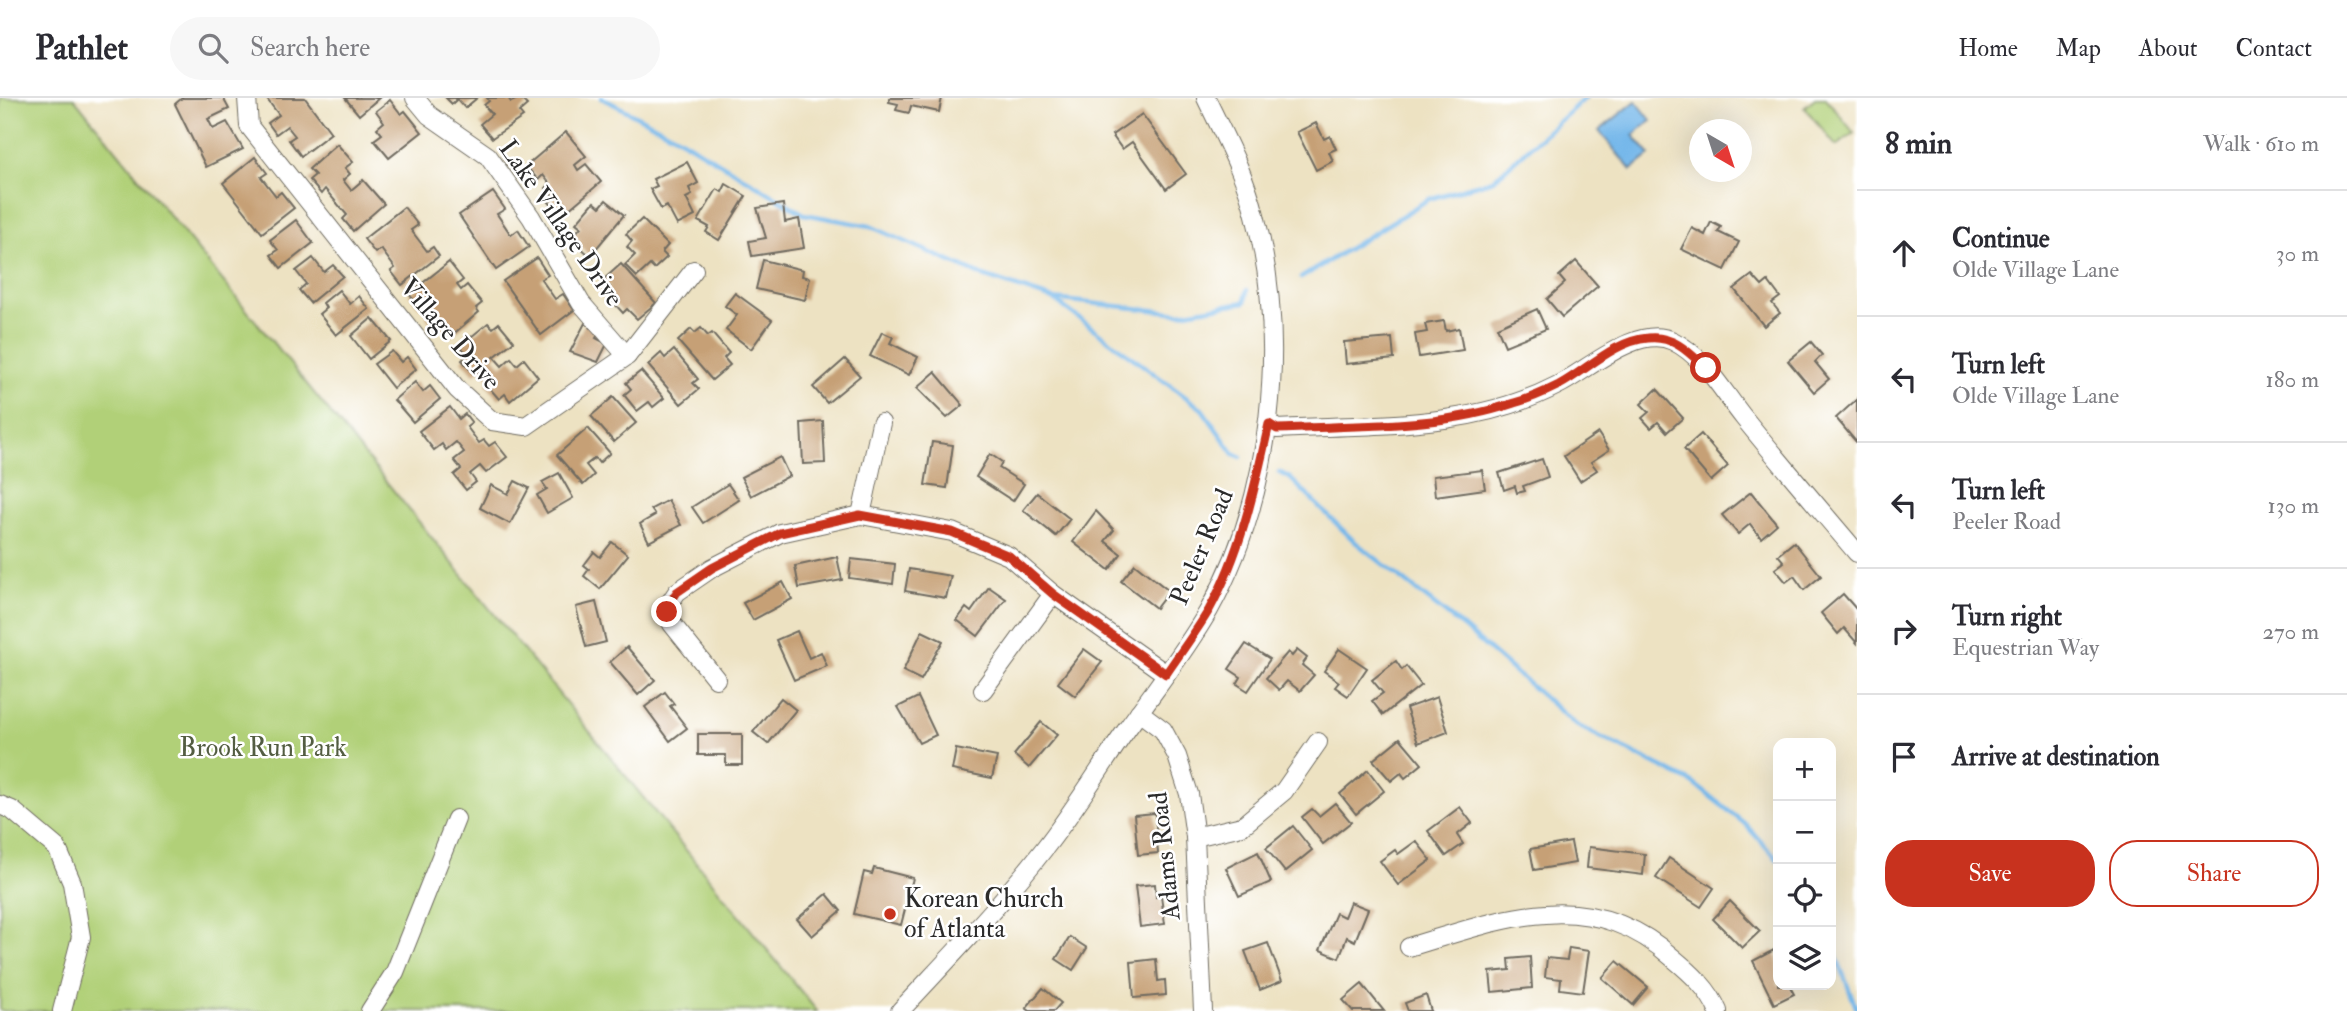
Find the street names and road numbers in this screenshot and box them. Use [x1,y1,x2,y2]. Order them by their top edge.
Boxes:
street label: Lake Village Drive [492,134,630,312]
street label: Village Drive [393,271,507,397]
street label: Peeler Road [1163,484,1241,610]
street label: Adams Road [1142,790,1188,923]

